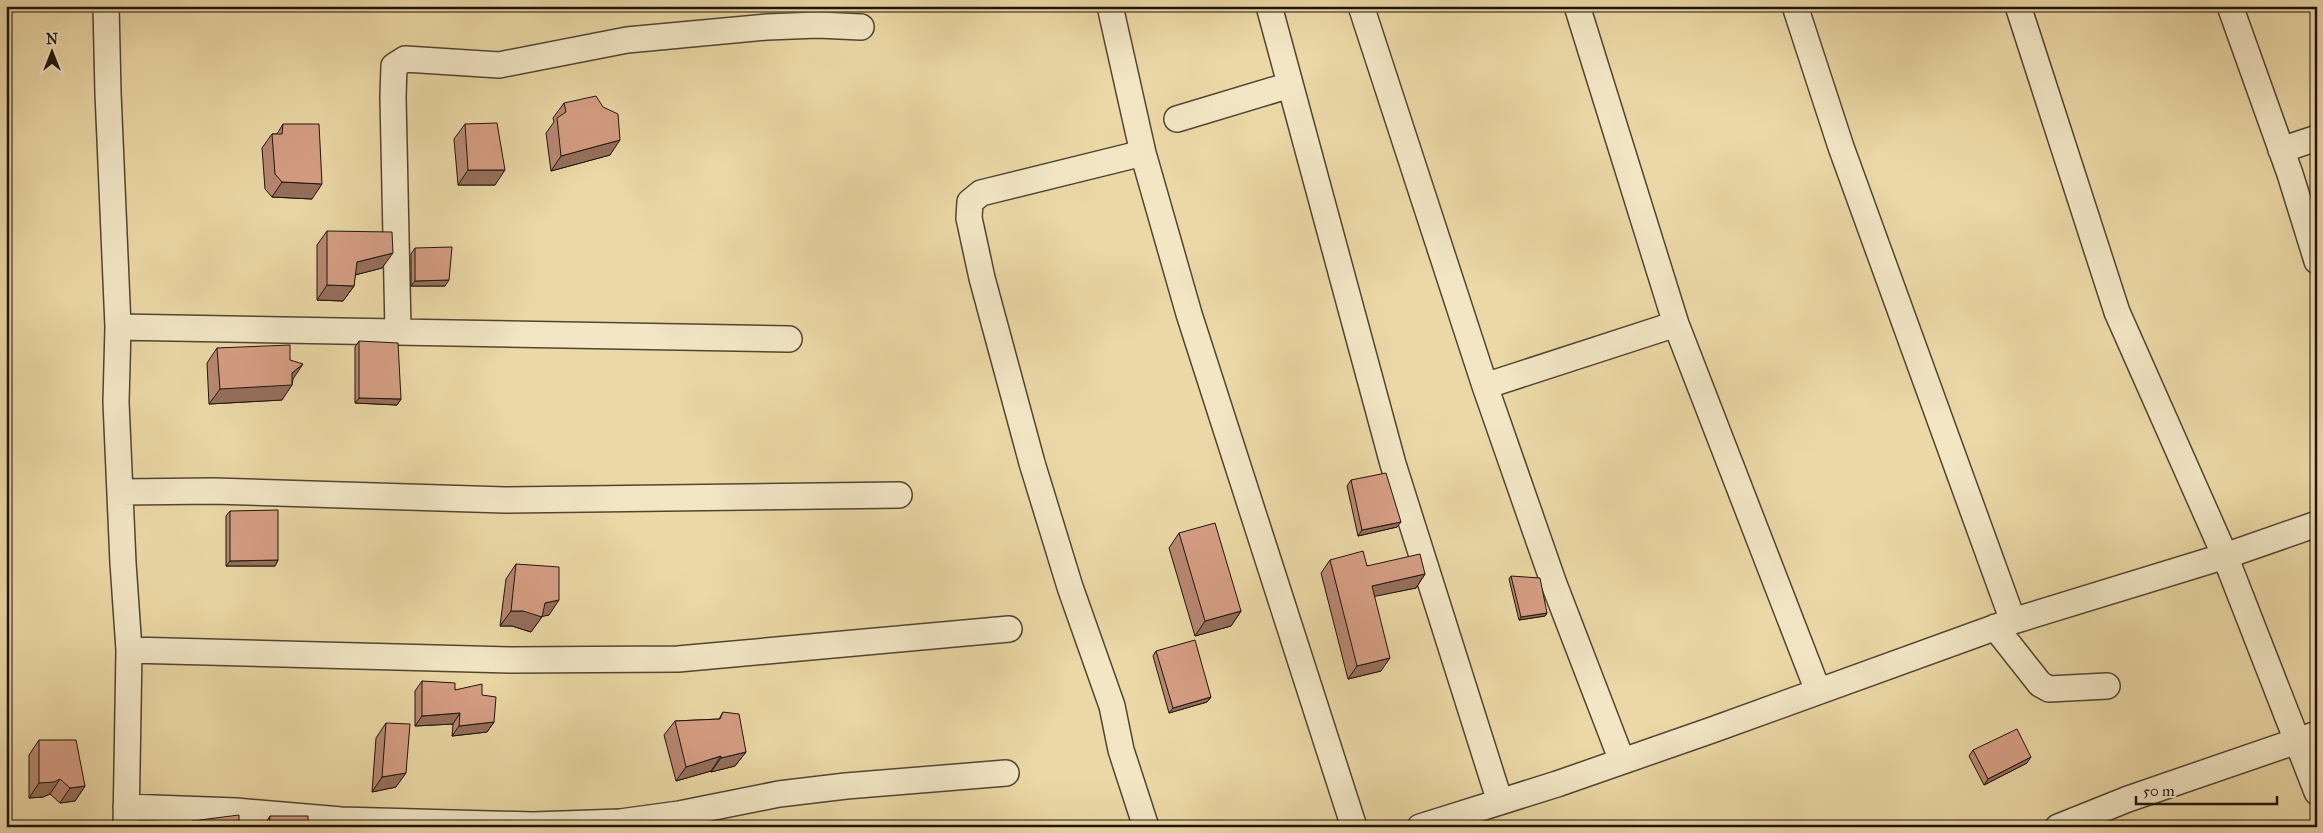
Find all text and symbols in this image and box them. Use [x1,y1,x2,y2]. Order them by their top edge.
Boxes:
north arrow [28,28,78,78]
text: N [46,31,58,48]
scale bar [2136,773,2277,805]
text: 50 m [2143,782,2175,800]

